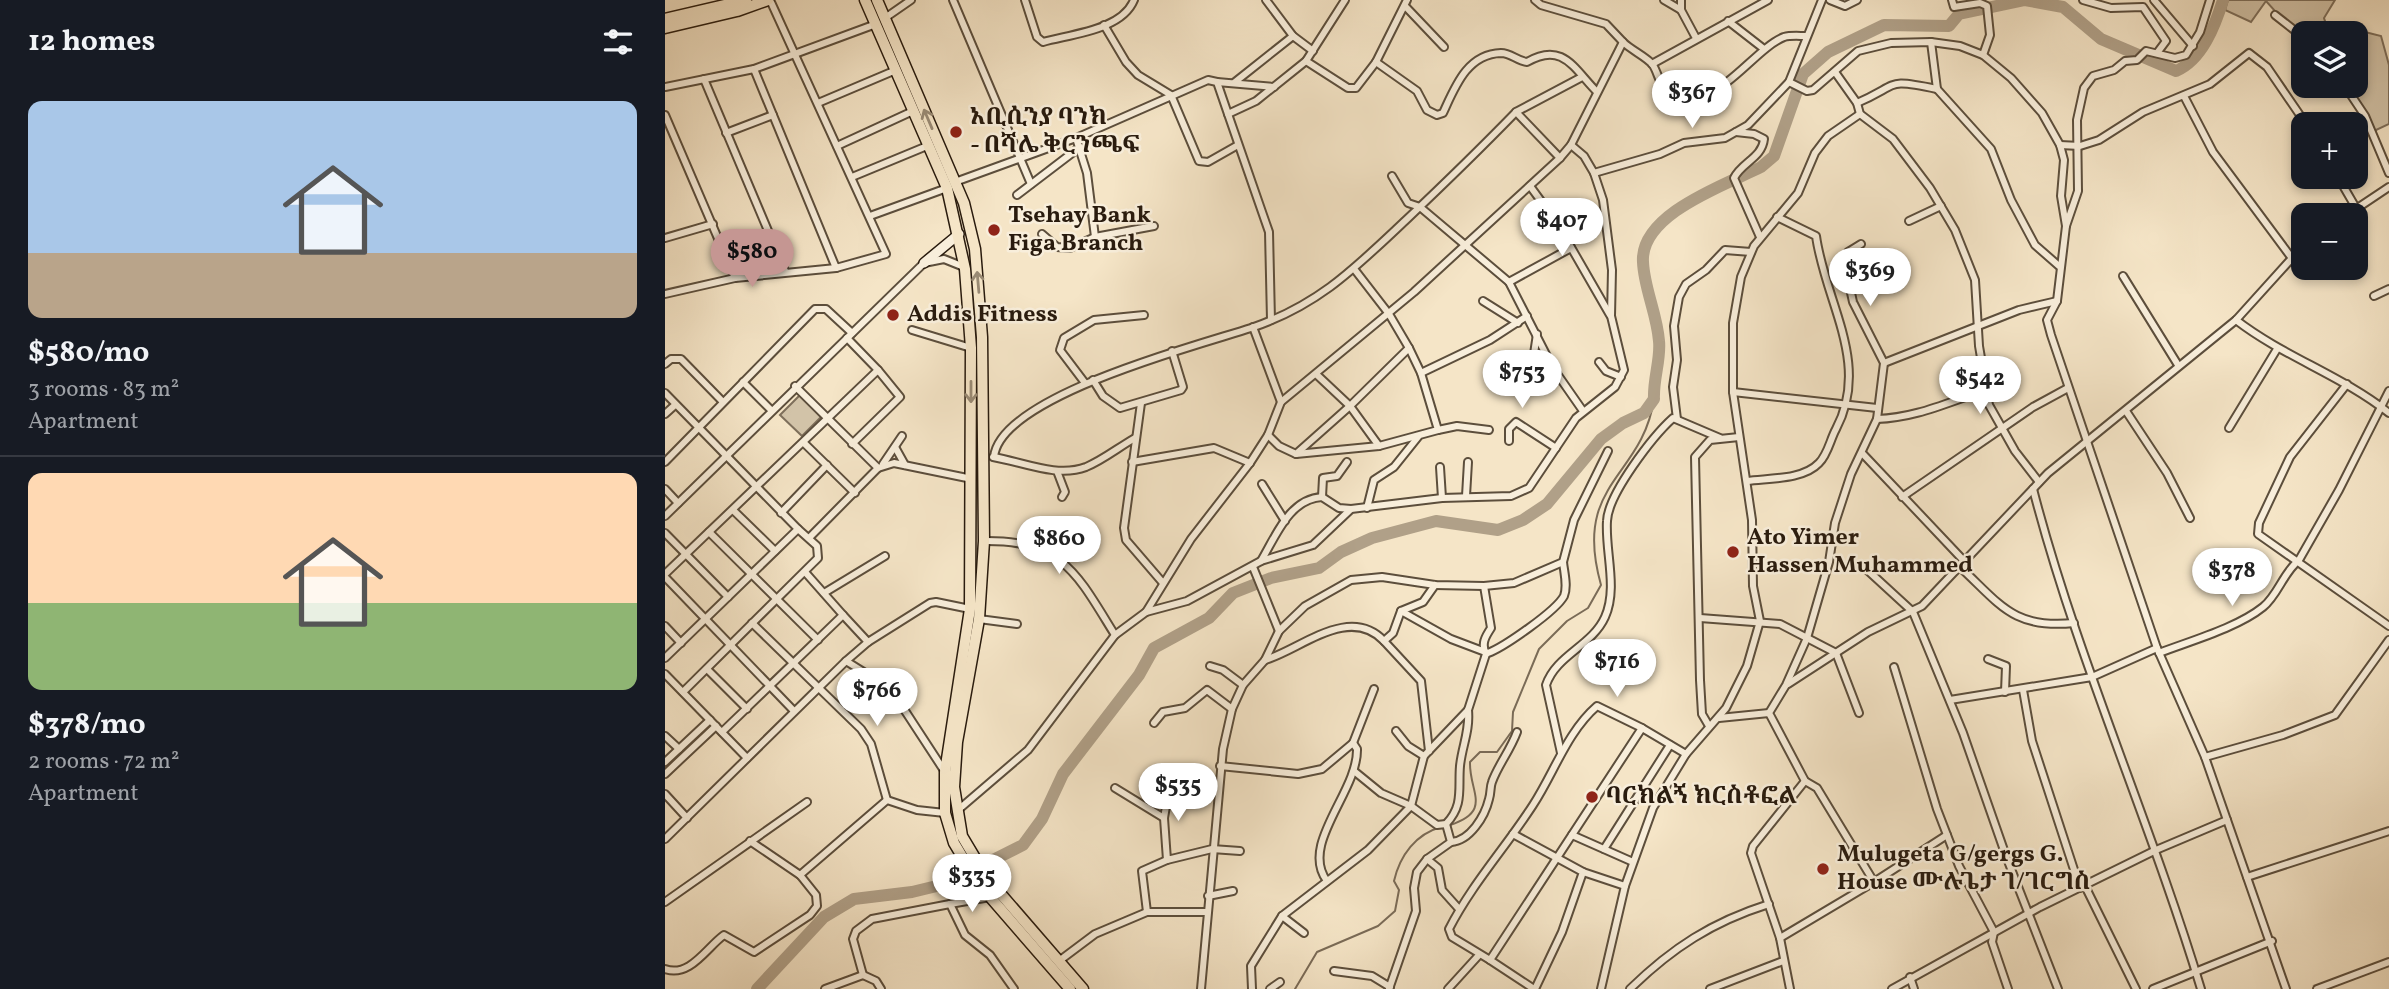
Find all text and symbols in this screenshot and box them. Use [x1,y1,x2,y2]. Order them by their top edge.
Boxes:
text: 12 homes [28,21,155,63]
map controls [2291,21,2368,280]
button: layers [2291,21,2368,98]
icon: filters [599,23,637,61]
pin: $367 [1651,71,1733,130]
text: $367 [1668,77,1716,109]
place label: አቢሲንያ ባንክ - በሻሌ ቅርንጫፍ [970,101,1140,163]
one-way arrow [921,109,934,130]
button: + [2291,112,2368,189]
marker: አቢሲንያ ባንክ - በሻሌ ቅርንጫፍ [948,124,964,140]
icon: home [270,147,396,273]
pin: $407 [1521,198,1603,258]
place label: Tsehay Bank Figa Branch [1008,199,1151,261]
button: − [2291,203,2368,280]
text: $407 [1536,205,1588,237]
marker: Tsehay Bank Figa Branch [986,222,1002,238]
pin: $580 [711,230,793,289]
text: $580 [727,236,777,268]
pin: $369 [1829,248,1911,308]
text: $369 [1845,255,1895,287]
one-way arrow [971,271,984,294]
place label: Addis Fitness [907,298,1058,332]
marker: Addis Fitness [885,307,901,323]
text: $580/mo [28,332,149,374]
pin: $753 [1481,350,1563,410]
pin: $542 [1939,356,2021,416]
text: $753 [1499,357,1545,389]
text: $542 [1955,363,2005,395]
text: 3 rooms · 83 m² [28,374,179,406]
one-way arrow [964,380,978,403]
text: Apartment [28,406,139,438]
pin: $860 [1018,516,1100,576]
icon: home [270,519,396,645]
place label: Ato Yimer Hassen Muhammed [1747,521,1973,583]
text: $860 [1033,523,1085,555]
marker: Ato Yimer Hassen Muhammed [1725,544,1741,560]
pin: $378 [2191,548,2273,608]
text: $378 [2208,555,2256,587]
pin: $716 [1576,640,1658,699]
text: $716 [1594,646,1640,678]
pin: $766 [836,668,918,728]
text: $766 [853,675,901,707]
text: $378/mo [28,704,146,746]
text: 2 rooms · 72 m² [28,746,179,778]
pin: $535 [1137,764,1219,823]
text: $535 [1155,770,1201,802]
text: Apartment [28,778,139,810]
place label: ባርክልኝ ክርስቶፎል [1606,780,1798,814]
marker: ባርክልኝ ክርስቶፎል [1584,789,1600,805]
place label: Mulugeta G/gergs G. House ሙሉጌታ ገ/ገርግስ [1837,838,2090,900]
pin: $335 [931,855,1013,914]
text: $335 [948,861,996,893]
marker: Mulugeta G/gergs G. House ሙሉጌታ ገ/ገርግስ [1815,861,1831,877]

